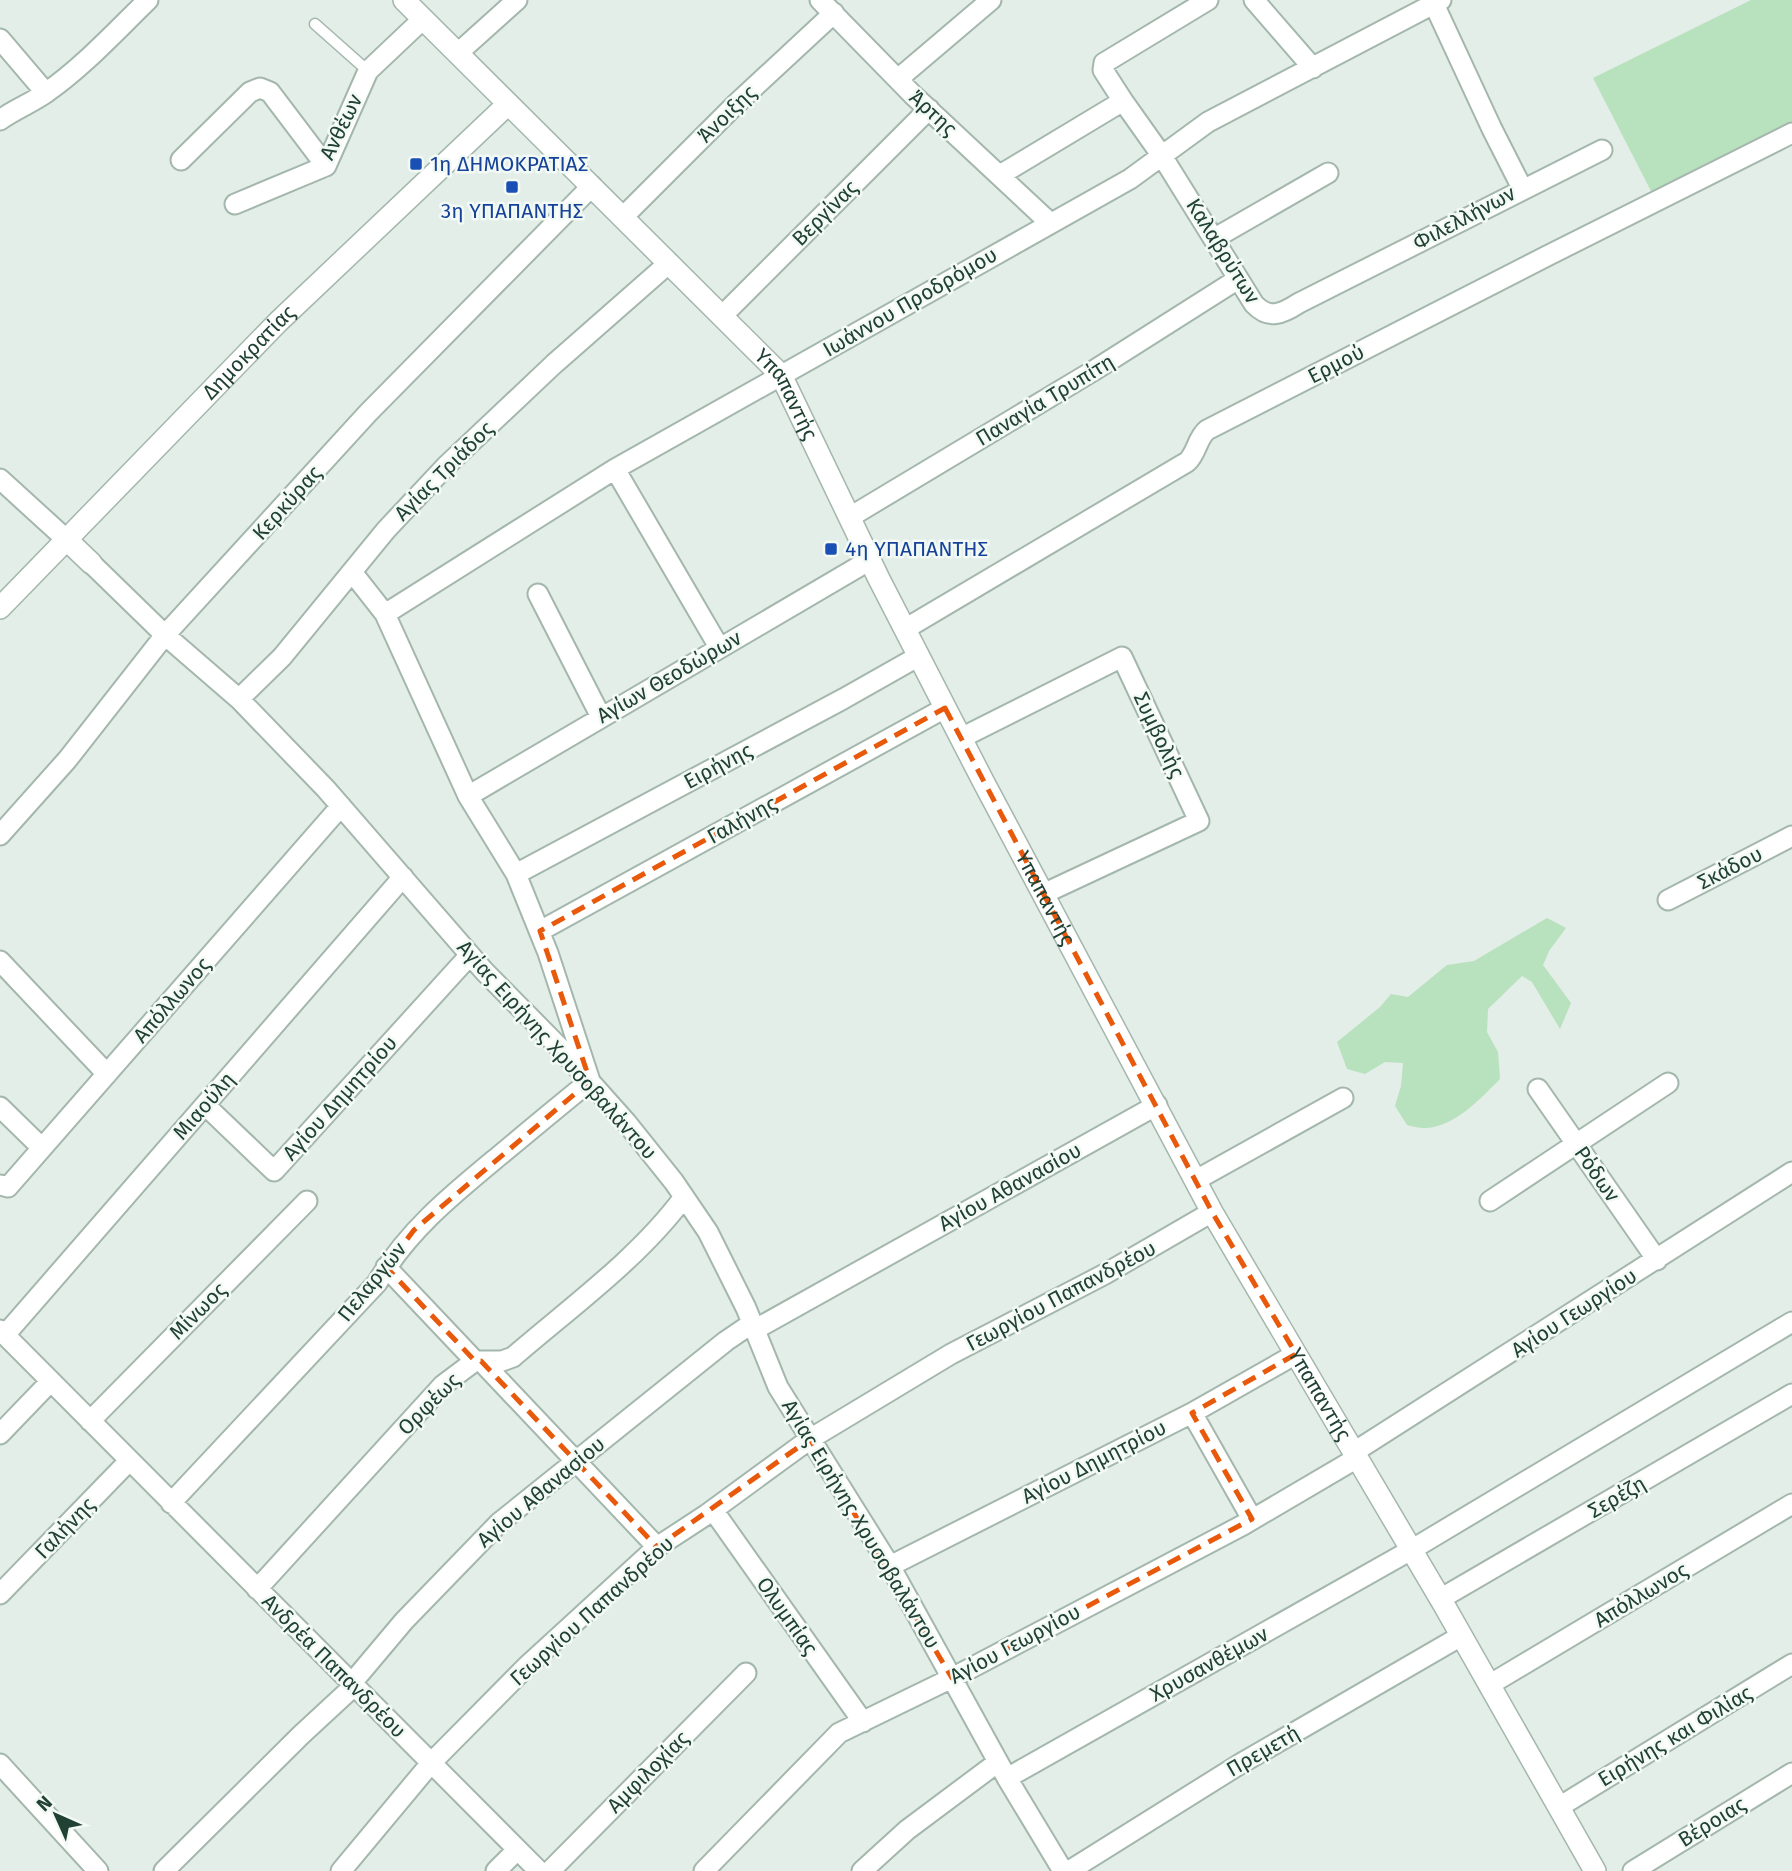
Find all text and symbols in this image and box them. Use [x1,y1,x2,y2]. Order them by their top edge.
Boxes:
street label: Άνοιξης [692,79,762,148]
street label: Άρτης [904,84,962,142]
street label: Ανθέων [314,90,368,164]
place label: 1η ΔΗΜΟΚΡΑΤΙΑΣ [430,151,588,177]
marker: 1η ΔΗΜΟΚΡΑΤΙΑΣ [408,156,424,172]
street label: Βεργίνας [787,174,864,251]
marker: 3η ΥΠΑΠΑΝΤΗΣ [504,179,520,195]
street label: Φιλελλήνων [1408,180,1520,256]
street label: Καλαβρύτων [1180,194,1266,308]
place label: 3η ΥΠΑΠΑΝΤΗΣ [441,198,583,224]
street label: Ιωάννου Προδρόμου [818,241,1002,363]
street label: Δημοκρατίας [197,299,301,405]
street label: Ερμού [1303,339,1369,389]
street label: Υπαπαντής [749,343,823,444]
street label: Παναγία Τρυπίτη [971,348,1119,452]
street label: Αγίας Τριάδος [389,416,499,526]
street label: Κερκύρας [247,460,327,546]
place label: 4η ΥΠΑΠΑΝΤΗΣ [845,536,988,562]
marker: 4η ΥΠΑΠΑΝΤΗΣ [823,541,839,557]
street label: Αγίων Θεοδώρων [592,625,746,729]
street label: Συμβολής [1128,688,1190,782]
street label: Ειρήνης [679,737,757,795]
street label: Γαλήνης [703,790,782,850]
street label: Σκάδου [1693,841,1767,895]
street label: Υπαπαντής [1010,847,1081,950]
street label: Αγίας Ειρήνης Χρυσοβαλάντου [452,935,662,1165]
street label: Απόλλωνος [128,952,216,1048]
street label: Αγίου Δημητρίου [277,1030,403,1166]
street label: Μιαούλη [167,1067,241,1145]
street label: Αγίου Αθανασίου [934,1137,1086,1237]
street label: Ρόδων [1568,1141,1626,1207]
street label: Γεωργίου Παπανδρέου [962,1235,1160,1357]
street label: Πελαργών [332,1237,412,1327]
street label: Αγίου Γεωργίου [1506,1263,1642,1363]
street label: Μίνωος [164,1277,232,1345]
street label: Υπαπαντής [1282,1343,1357,1445]
street label: Ορφέως [392,1367,466,1441]
street label: Αγίας Ειρήνης Χρυσοβαλάντου [776,1395,946,1653]
street label: Αγίου Δημητρίου [1017,1414,1171,1510]
street label: Αγίου Αθανασίου [472,1431,610,1553]
street label: Σερέζη [1583,1470,1651,1524]
street label: Γαλήνης [29,1492,101,1564]
street label: Γεωργίου Παπανδρέου [505,1531,679,1691]
street label: Απόλλωνος [1589,1557,1693,1633]
street label: Ολυμπίας [751,1572,823,1660]
street label: Ανδρέα Παπανδρέου [257,1589,411,1743]
street label: Αγίου Γεωργίου [945,1599,1085,1689]
street label: Χρυσανθέμων [1145,1621,1273,1707]
street label: Ειρήνης και Φιλίας [1593,1680,1757,1792]
street label: Πρεμετή [1222,1720,1304,1782]
street label: Αμφιλοχίας [602,1725,695,1818]
north arrow [21,1780,91,1850]
text: N [32,1791,57,1816]
street label: Βέροιας [1673,1791,1751,1853]

